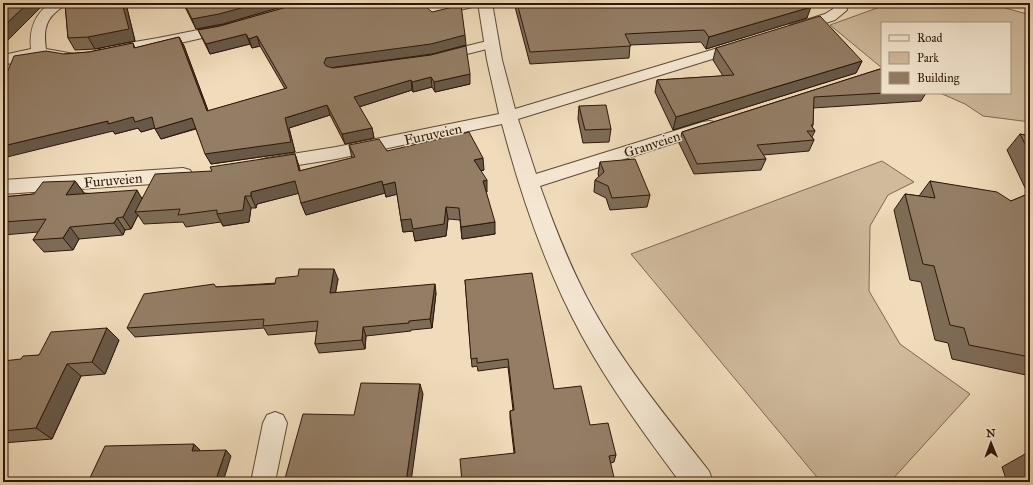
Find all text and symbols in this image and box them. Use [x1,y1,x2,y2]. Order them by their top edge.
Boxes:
legend [881,22,1011,94]
text: Road [917,31,943,45]
text: Park [917,51,939,65]
text: Building [917,71,960,86]
street label: Furuveien [403,120,464,149]
street label: Granveien [622,127,683,162]
street label: Furuveien [83,169,143,192]
north arrow [971,423,1011,463]
text: N [986,427,996,440]

